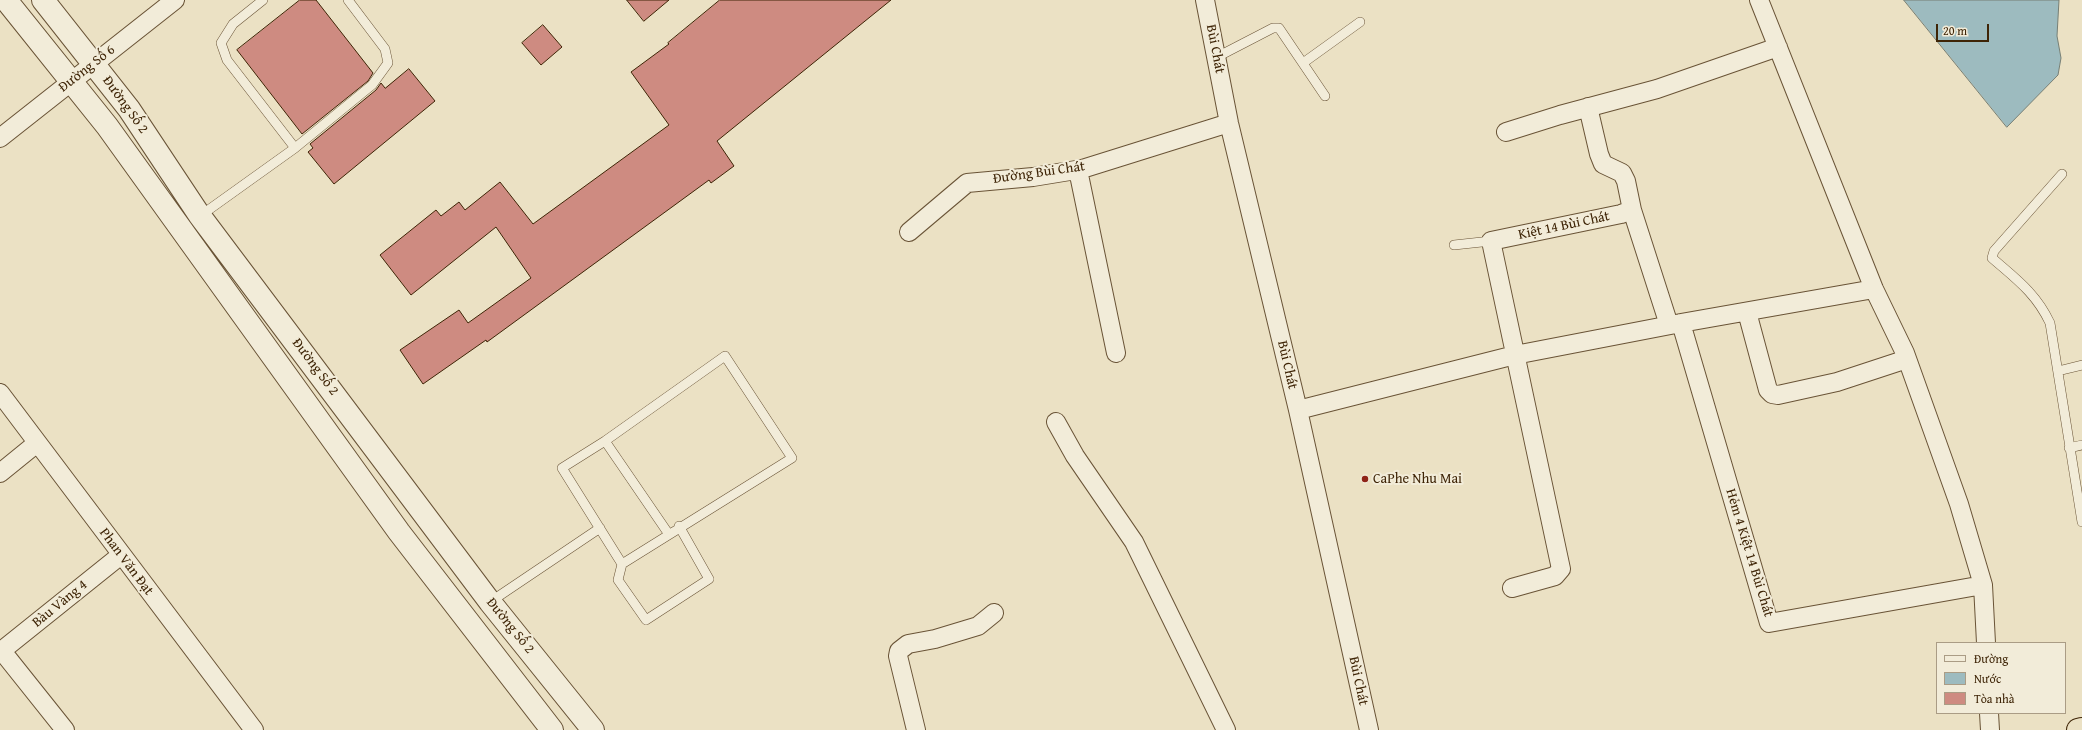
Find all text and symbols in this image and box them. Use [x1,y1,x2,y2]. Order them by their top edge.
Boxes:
scale bar [1938,16,1991,42]
text: 20 m [1943,22,1967,39]
street label: Bùi Chát [1202,23,1228,75]
street label: Đường Số 6 [55,42,119,96]
street label: Đường Số 2 [99,73,151,137]
street label: Đường Bùi Chát [992,158,1086,188]
street label: Kiệt 14 Bùi Chát [1517,208,1611,244]
street label: Đường Số 2 [288,335,342,399]
street label: Bùi Chát [1273,339,1301,391]
place label: CaPhe Nhu Mai [1373,471,1462,487]
marker: CaPhe Nhu Mai [1360,474,1370,484]
street label: Hẻm 4 Kiệt 14 Bùi Chát [1722,487,1776,619]
street label: Phan Văn Đạt [95,525,157,599]
street label: Bàu Vàng 4 [29,577,91,631]
street label: Đường Số 2 [482,595,538,657]
legend [1936,642,2066,714]
text: Đường [1974,650,2008,667]
street label: Bùi Chát [1345,655,1371,707]
text: Nước [1974,670,2001,687]
text: Tòa nhà [1974,690,2014,707]

